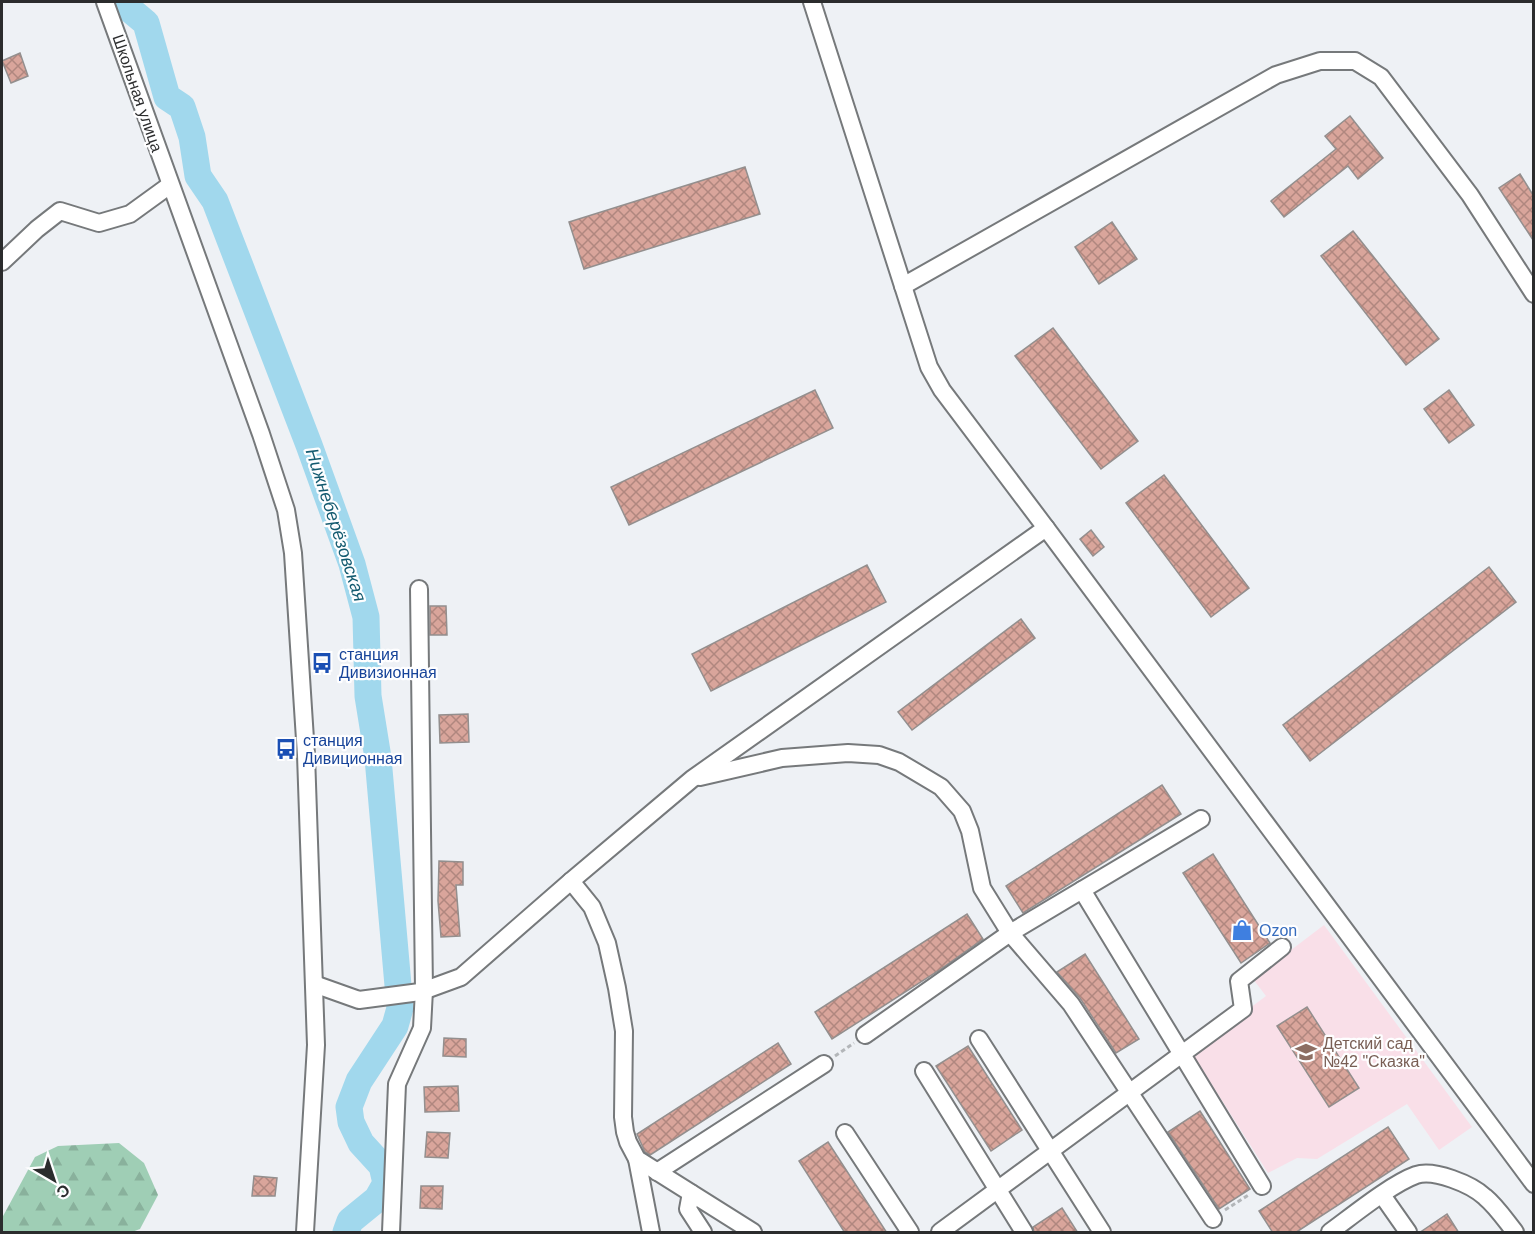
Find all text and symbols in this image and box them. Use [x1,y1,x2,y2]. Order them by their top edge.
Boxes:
street label: Школьная улица [109,32,166,154]
water label: Нижнеберёзовская [302,446,370,604]
place label: станция Дивизионная [339,646,437,681]
bus stop icon: станция Дивизионная [310,651,334,675]
place label: станция Дивиционная [303,732,402,767]
bus stop icon: станция Дивиционная [274,737,298,761]
shop icon: Ozon [1230,918,1254,942]
place label: Ozon [1259,922,1297,939]
place label: Детский сад №42 "Сказка" [1323,1035,1425,1070]
school or university icon: Детский сад №42 "Сказка" [1294,1040,1318,1064]
north arrow [24,1150,84,1210]
text: С [53,1181,73,1202]

